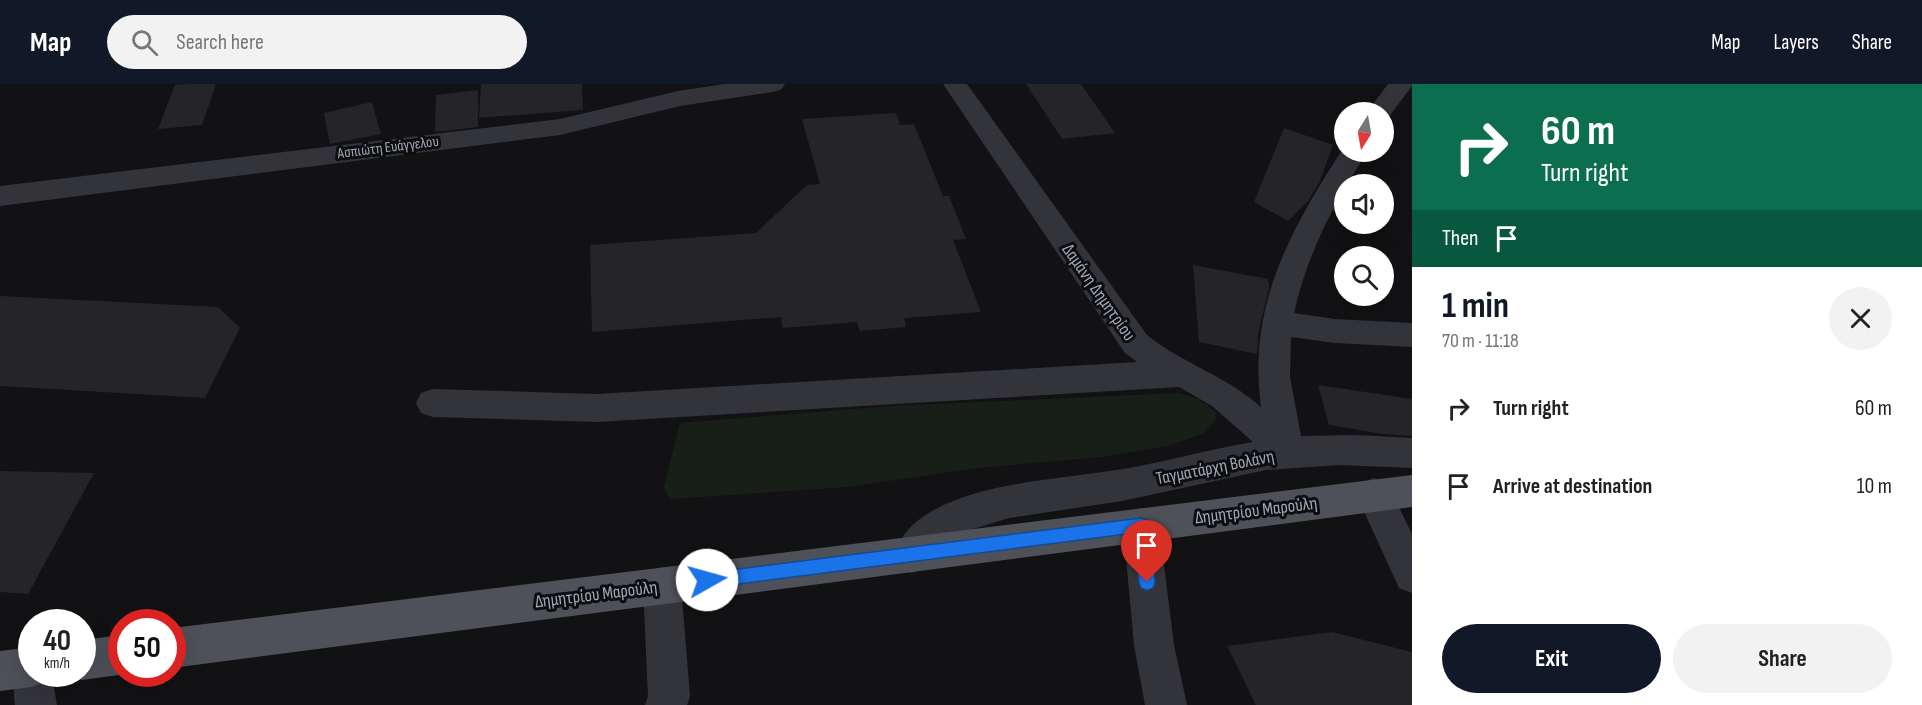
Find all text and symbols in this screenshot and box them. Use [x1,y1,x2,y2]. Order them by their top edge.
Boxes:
search box [107,15,527,69]
text: Map [30,26,71,59]
icon: search [128,26,161,59]
text: Search here [176,29,264,56]
text: Map [1711,30,1740,55]
text: Layers [1773,30,1819,55]
text: Share [1852,30,1892,55]
north arrow [1334,102,1394,162]
map controls [1334,102,1394,306]
text: 60 m [1541,106,1615,157]
icon: right [1442,108,1520,186]
street label: Ασπιώτη Ευάγγελου [335,132,440,163]
text: Turn right [1541,157,1628,189]
button: sound [1334,174,1394,234]
icon: arrive [1490,222,1523,255]
text: Then [1442,225,1478,252]
street label: Δαμάνη Δημητρίου [1057,240,1140,345]
button: search [1334,246,1394,306]
text: 1 min [1442,285,1509,328]
button: close [1829,287,1892,350]
text: 70 m · 11:18 [1442,329,1519,353]
icon: right [1442,392,1475,425]
text: Turn right [1493,395,1569,422]
text: 60 m [1855,395,1892,422]
street label: Ταγματάρχη Βολάνη [1154,446,1276,489]
icon: arrive [1442,470,1475,503]
text: Arrive at destination [1493,473,1652,500]
text: 10 m [1857,473,1892,500]
street label: Δημητρίου Μαρούλη [1194,493,1318,528]
pin [1121,520,1172,582]
icon: arrive [1130,529,1163,562]
position arrow [675,548,739,612]
street label: Δημητρίου Μαρούλη [534,577,658,612]
speed limit sign: 50 [108,609,186,687]
text: 40 [43,623,71,659]
button: Exit [1442,624,1661,693]
button: Share [1673,624,1892,693]
text: km/h [44,654,70,673]

